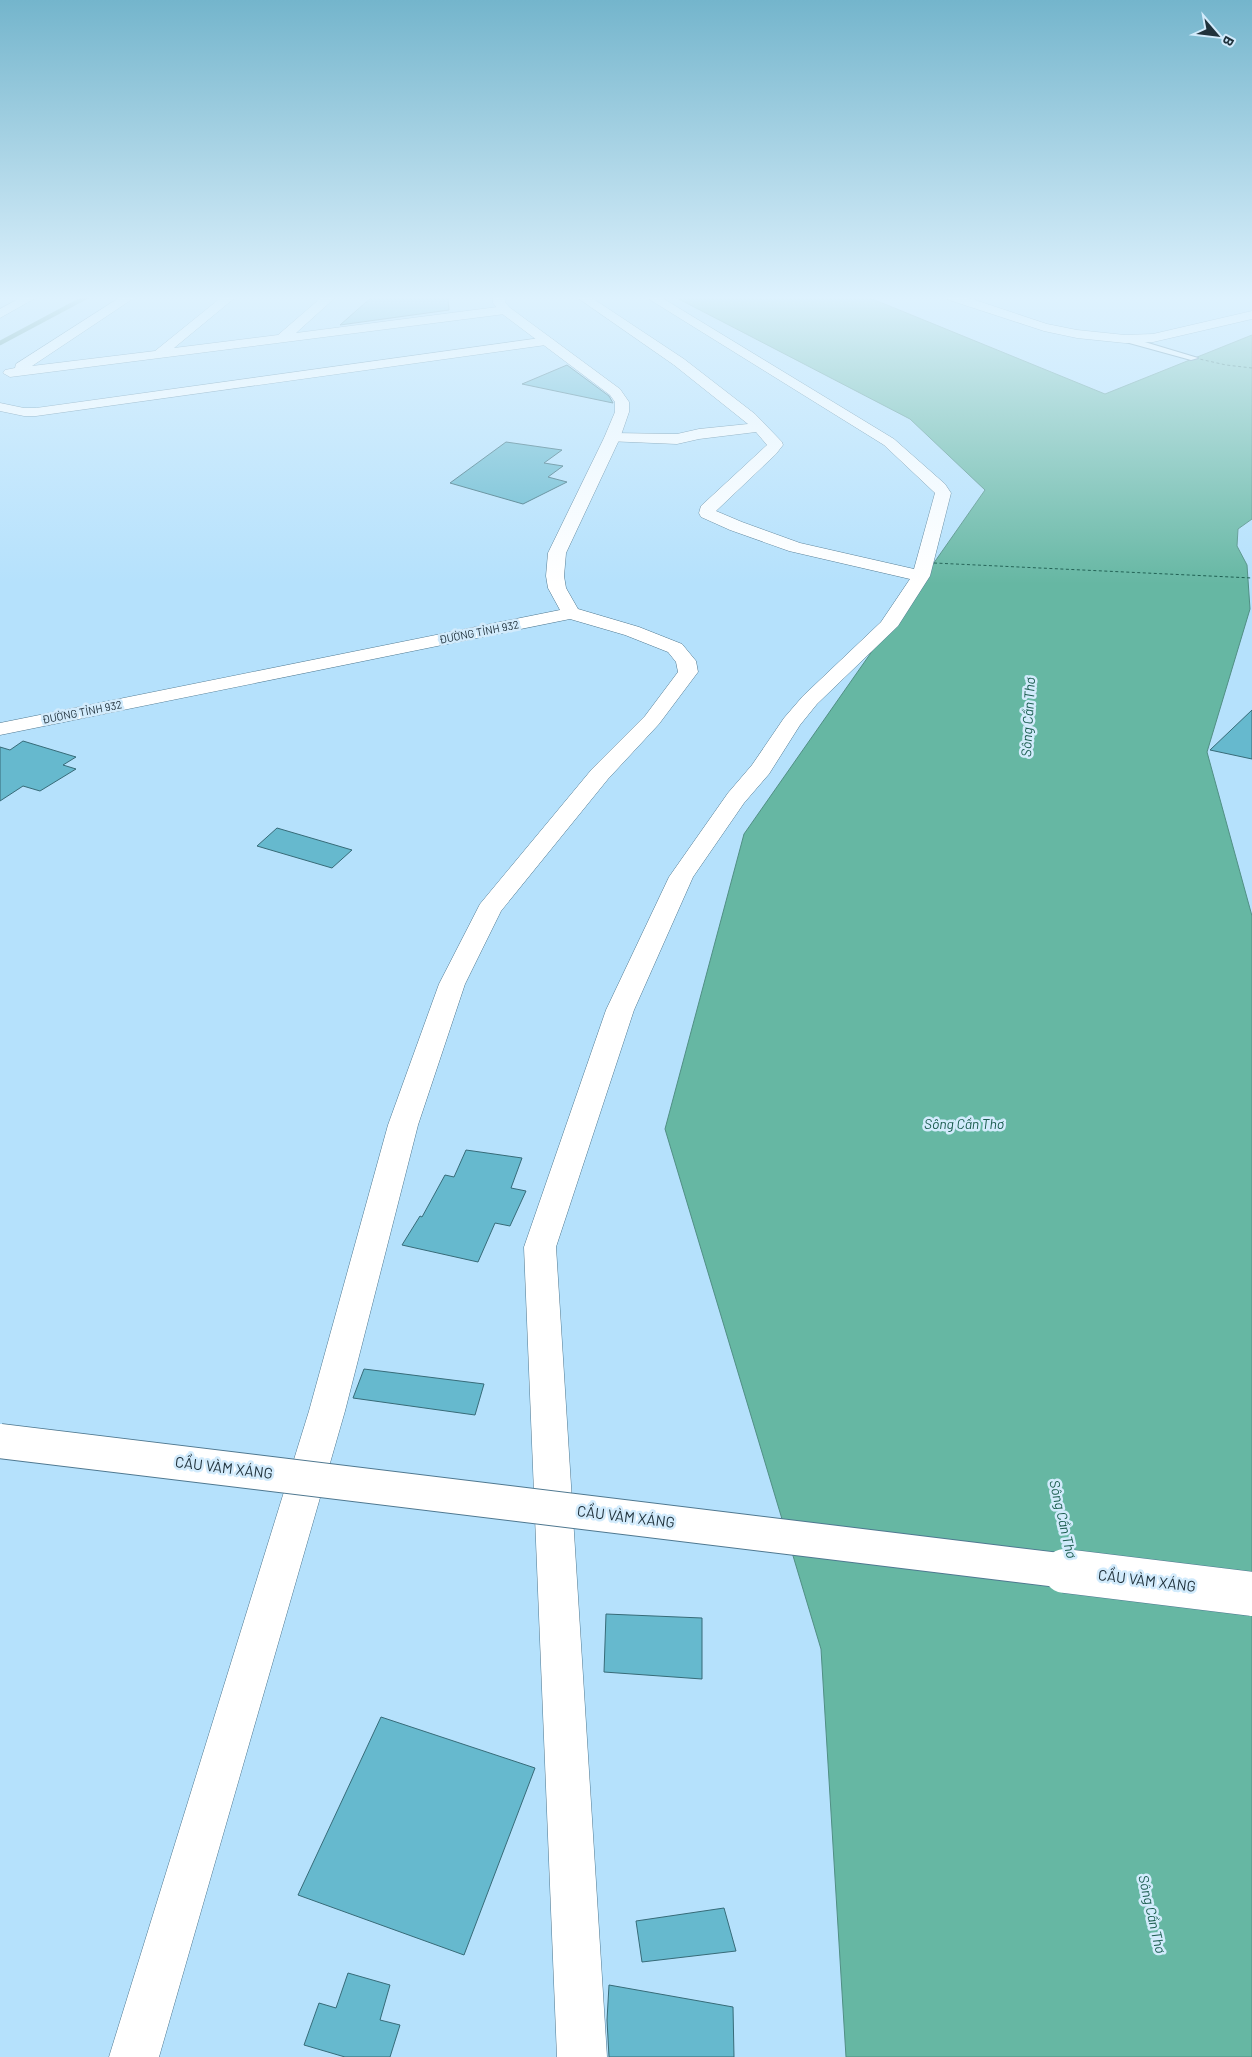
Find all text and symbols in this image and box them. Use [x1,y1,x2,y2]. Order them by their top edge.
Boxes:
north arrow [1192,10,1242,60]
text: B [1219,34,1238,49]
street label: ĐƯỜNG TỈNH 932 [438,617,520,646]
water label: Sông Cần Thơ [1017,677,1038,757]
street label: ĐƯỜNG TỈNH 932 [41,697,123,726]
water label: Sông Cần Thơ [924,1115,1004,1132]
street label: CẦU VÀM XÁNG [174,1451,274,1482]
water label: Sông Cần Thơ [1046,1478,1081,1560]
street label: CẦU VÀM XÁNG [576,1500,676,1531]
street label: CẦU VÀM XÁNG [1097,1564,1197,1595]
water label: Sông Cần Thơ [1135,1873,1170,1955]

